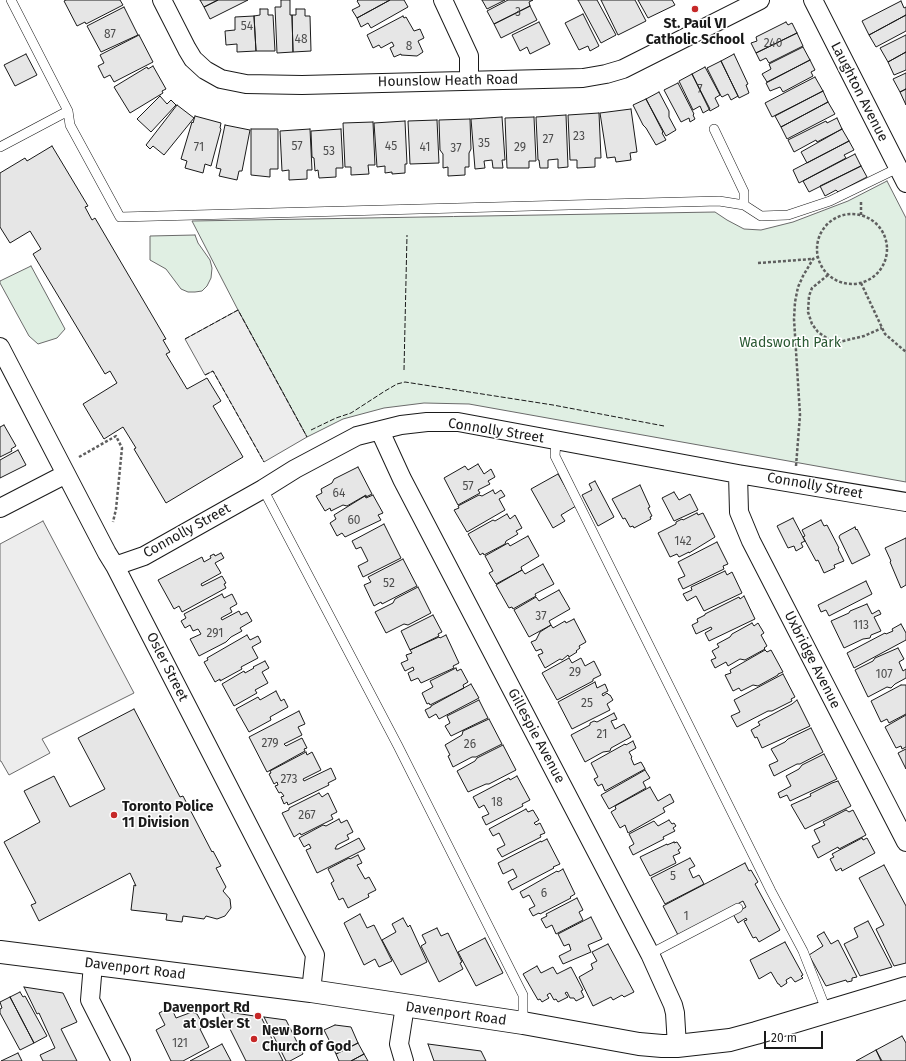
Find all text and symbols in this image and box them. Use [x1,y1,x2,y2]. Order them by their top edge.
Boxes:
marker: St. Paul VI Catholic School [690,4,700,14]
house number: 3 [515,6,521,20]
place label: St. Paul VI Catholic School [646,16,744,48]
house number: 54 [241,20,253,34]
house number: 87 [104,28,116,42]
house number: 48 [295,33,307,47]
house number: 240 [764,37,782,51]
street label: Laughton Avenue [827,39,891,145]
house number: 8 [406,40,412,54]
street label: Hounslow Heath Road [378,71,518,91]
house number: 7 [697,83,703,97]
house number: 23 [573,130,585,144]
house number: 27 [542,133,554,147]
house number: 35 [478,137,490,151]
house number: 57 [291,140,303,154]
house number: 45 [385,140,397,154]
house number: 71 [194,141,204,155]
house number: 41 [420,141,430,155]
house number: 29 [514,141,526,155]
house number: 37 [450,142,462,156]
house number: 53 [323,145,335,159]
park label: Wadsworth Park [739,335,841,351]
street label: Connolly Street [447,415,545,447]
street label: Connolly Street [766,469,864,503]
house number: 57 [462,480,474,494]
house number: 64 [333,487,345,501]
street label: Connolly Street [141,500,233,562]
house number: 60 [347,514,361,528]
house number: 142 [674,535,692,549]
house number: 52 [383,577,395,591]
street label: Uxbridge Avenue [780,609,844,711]
house number: 37 [535,610,547,624]
house number: 113 [853,619,869,633]
house number: 291 [206,627,224,641]
street label: Osler Street [142,630,192,704]
house number: 29 [569,666,581,680]
house number: 107 [876,668,892,682]
street label: Gillespie Avenue [504,686,568,786]
house number: 25 [581,697,593,711]
house number: 21 [597,728,607,742]
house number: 279 [261,737,279,751]
house number: 26 [464,738,476,752]
house number: 273 [280,773,298,787]
house number: 18 [491,796,503,810]
place label: Toronto Police 11 Division [122,799,213,832]
house number: 267 [298,809,316,823]
marker: Toronto Police 11 Division [109,810,119,820]
house number: 5 [670,870,676,884]
house number: 6 [541,887,547,901]
house number: 1 [683,910,689,924]
street label: Davenport Road [83,954,187,984]
street label: Davenport Road [404,999,508,1029]
place label: Davenport Rd at Osler St [163,1000,250,1032]
marker: Davenport Rd at Osler St [253,1011,263,1021]
place label: New Born Church of God [262,1023,351,1056]
scale bar [766,1023,825,1049]
text: 20 m [771,1031,797,1045]
marker: New Born Church of God [249,1034,259,1044]
house number: 121 [172,1037,188,1051]

